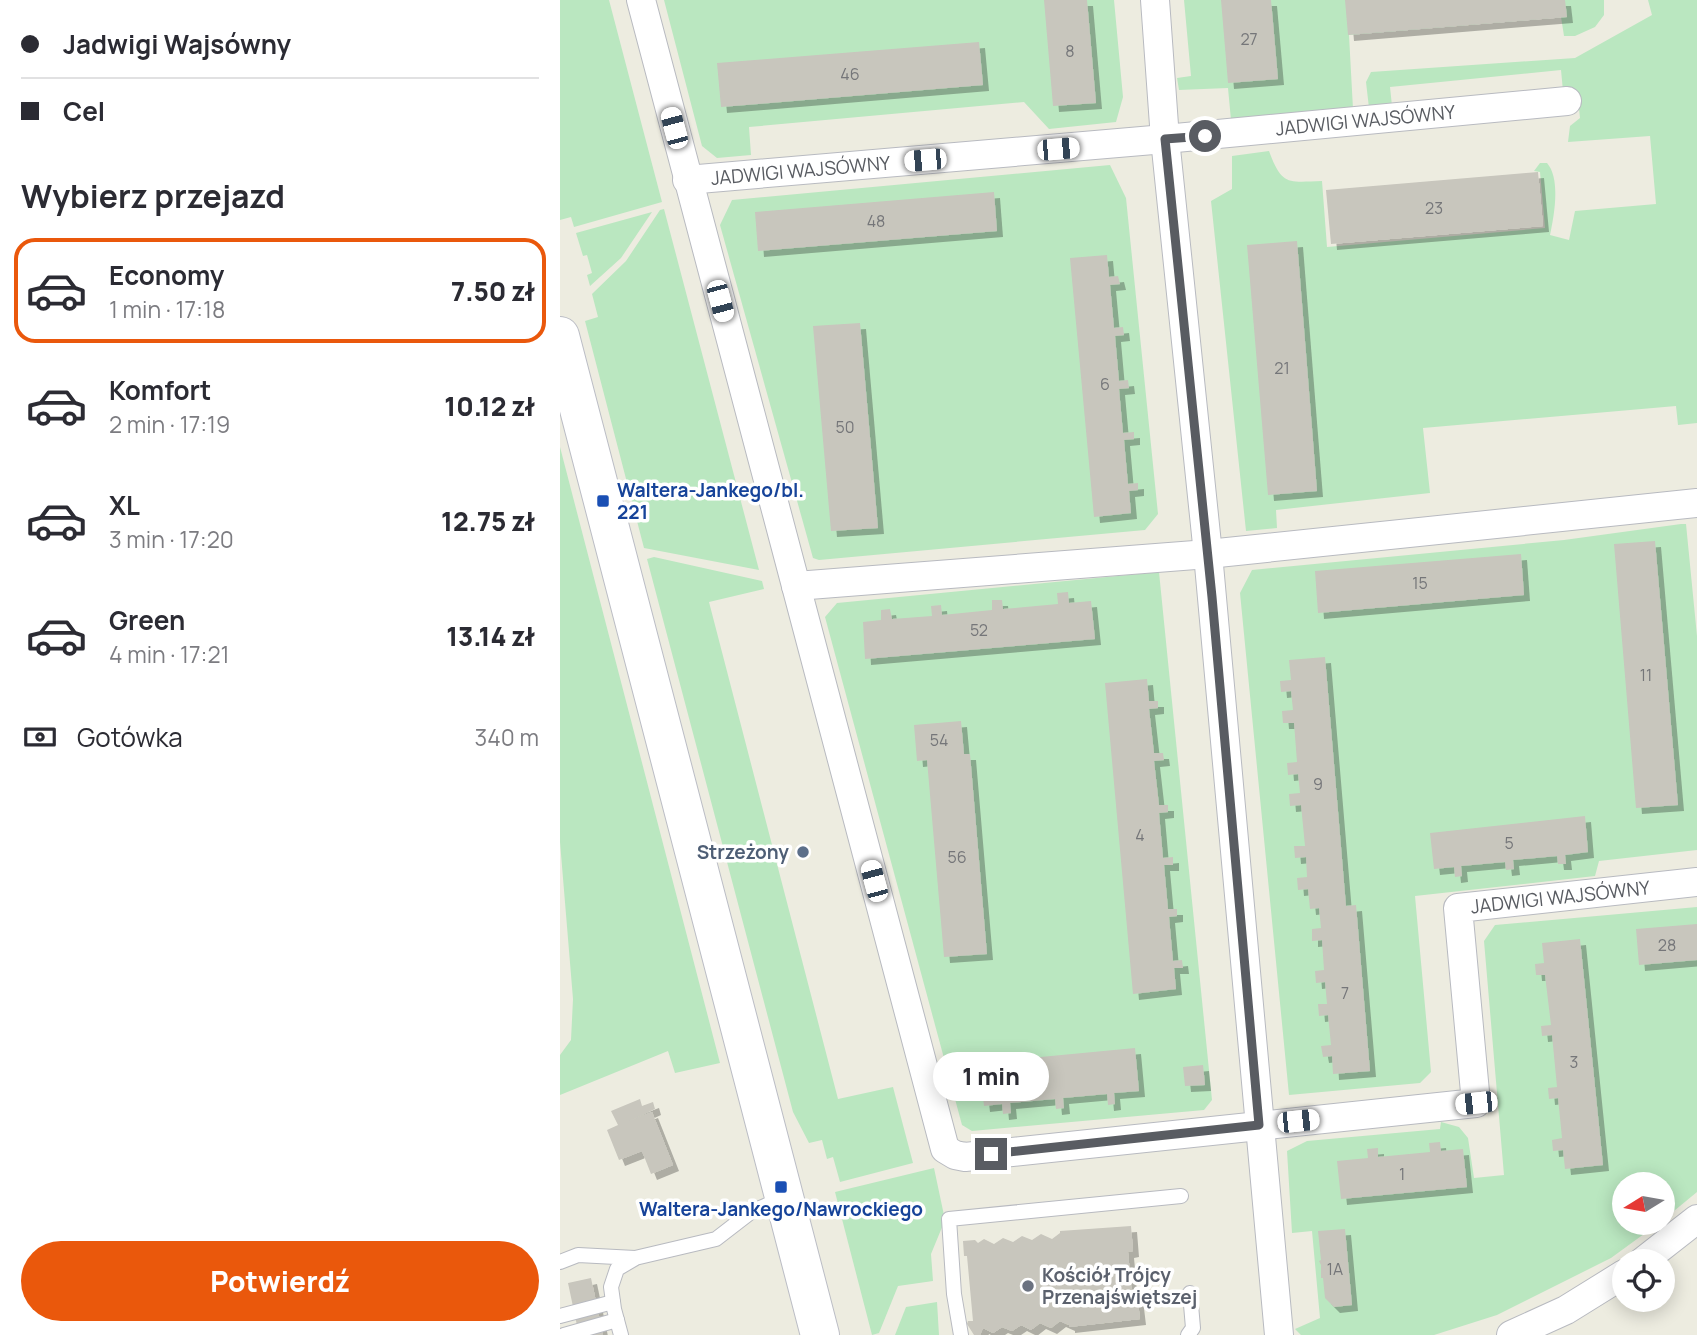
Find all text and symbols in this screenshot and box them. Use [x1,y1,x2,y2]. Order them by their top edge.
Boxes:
text: Jadwigi Wajsówny [63,26,291,62]
house number: 27 [1240,28,1258,50]
house number: 8 [1065,40,1075,62]
house number: 46 [840,63,860,85]
text: Cel [63,93,105,129]
street label: JADWIGI WAJSÓWNY [1274,99,1457,141]
car [659,105,690,151]
route start [1189,120,1221,152]
car [1037,137,1080,161]
car [904,148,947,172]
street label: JADWIGI WAJSÓWNY [710,150,892,191]
text: Wybierz przejazd [21,174,285,218]
house number: 23 [1425,197,1443,219]
house number: 48 [867,210,885,232]
text: Economy [109,257,224,293]
icon: car [25,259,88,322]
text: 7.50 zł [451,273,535,309]
car [705,278,736,324]
text: 1 min · 17:18 [109,293,225,325]
house number: 21 [1274,357,1290,379]
text: Komfort [109,372,211,408]
house number: 6 [1100,373,1110,395]
icon: car [25,374,88,437]
text: 10.12 zł [444,388,535,424]
text: 2 min · 17:19 [109,408,230,440]
house number: 50 [836,416,855,438]
place label: Waltera-Jankego/bl. 221 [617,477,804,525]
text: XL [109,487,140,523]
icon: car [25,489,88,552]
marker: Waltera-Jankego/bl. 221 [595,493,611,509]
text: 12.75 zł [441,503,535,539]
text: 3 min · 17:20 [109,523,234,555]
house number: 15 [1412,572,1428,594]
text: Green [109,602,185,638]
icon: car [25,604,88,667]
text: 13.14 zł [446,618,535,654]
house number: 52 [970,619,988,641]
text: 4 min · 17:21 [109,638,230,670]
house number: 11 [1640,664,1652,686]
icon: cash [21,718,59,756]
text: Gotówka [77,719,183,755]
text: 340 m [475,721,539,753]
house number: 54 [930,729,948,751]
house number: 9 [1313,773,1323,795]
house number: 4 [1135,824,1145,846]
house number: 5 [1504,832,1514,854]
place label: Strzeżony [697,839,789,865]
marker: Strzeżony [795,844,811,860]
house number: 56 [947,846,967,868]
car [859,858,890,904]
street label: JADWIGI WAJSÓWNY [1469,874,1652,920]
house number: 28 [1658,934,1676,956]
house number: 7 [1341,982,1349,1004]
house number: 3 [1570,1051,1578,1073]
callout: 1 min [933,1052,1049,1102]
text: 1 min [962,1060,1020,1092]
car [1455,1090,1498,1116]
car [1277,1108,1320,1134]
route end [975,1138,1007,1170]
house number: 1 [1399,1163,1405,1185]
north arrow [1612,1172,1675,1236]
map controls [1612,1172,1675,1312]
marker: Waltera-Jankego/Nawrockiego [773,1179,789,1195]
place label: Waltera-Jankego/Nawrockiego [639,1196,923,1222]
button: Potwierdź [21,1241,539,1321]
button: locate [1612,1249,1675,1312]
house number: 1A [1327,1258,1343,1280]
place label: Kościół Trójcy Przenajświętszej [1042,1262,1197,1310]
marker: Kościół Trójcy Przenajświętszej [1020,1278,1036,1294]

